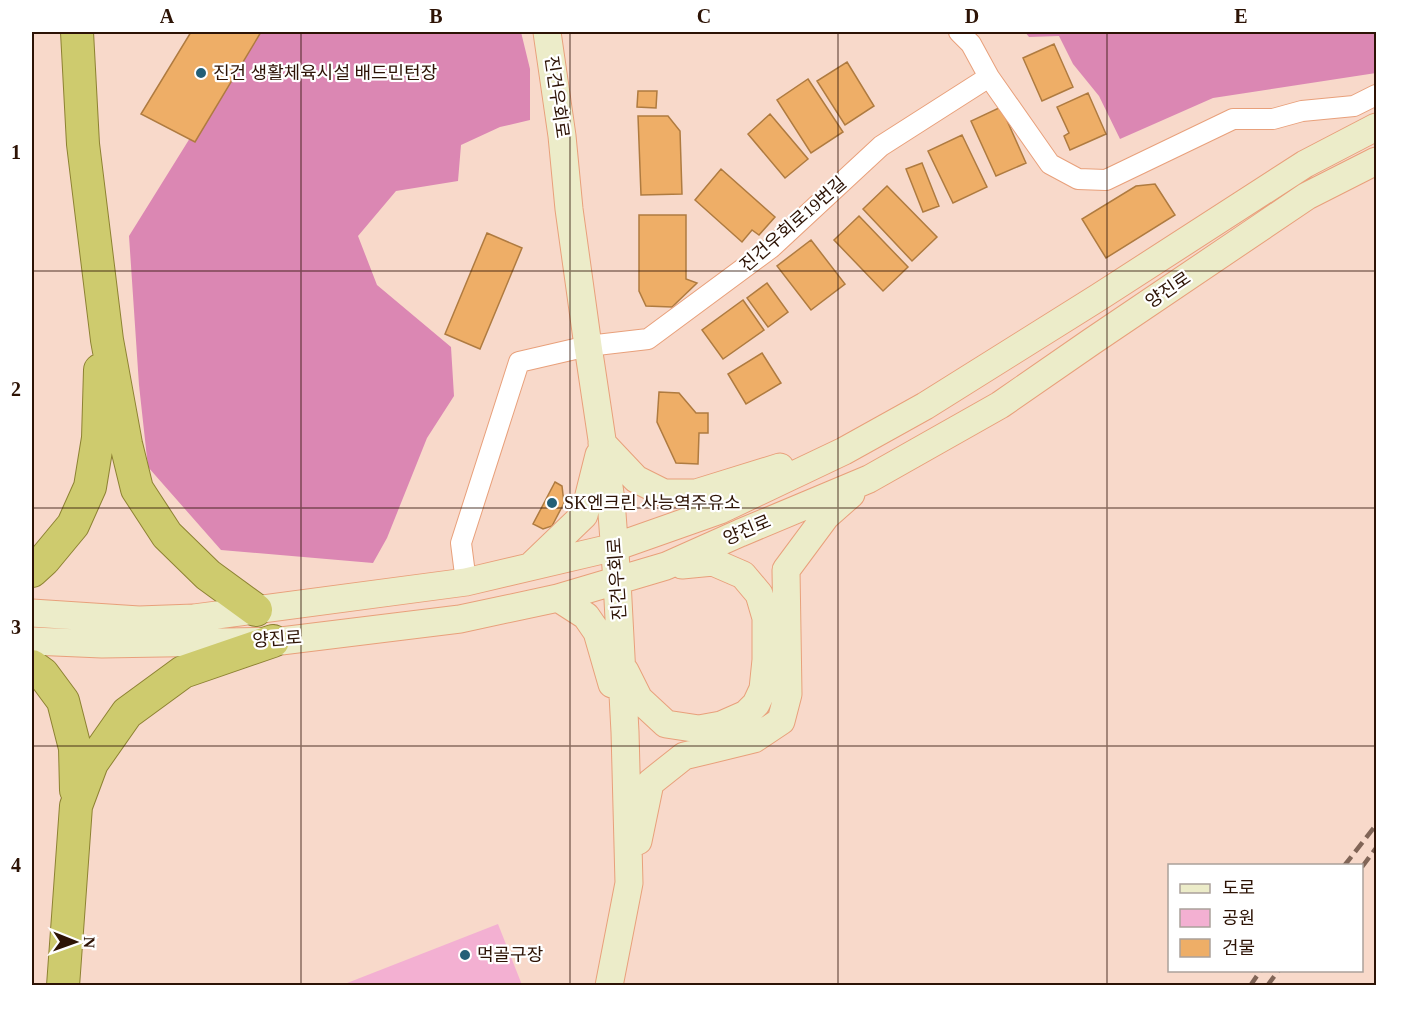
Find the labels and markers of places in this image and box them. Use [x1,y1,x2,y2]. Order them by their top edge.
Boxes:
place label: 진건 생활체육시설 배드민턴장 [213,63,437,83]
marker: 진건 생활체육시설 배드민턴장 [194,66,208,80]
place label: SK엔크린 사능역주유소 [564,493,741,513]
marker: SK엔크린 사능역주유소 [545,496,559,510]
place label: 먹골구장 [477,945,543,965]
marker: 먹골구장 [458,948,472,962]

